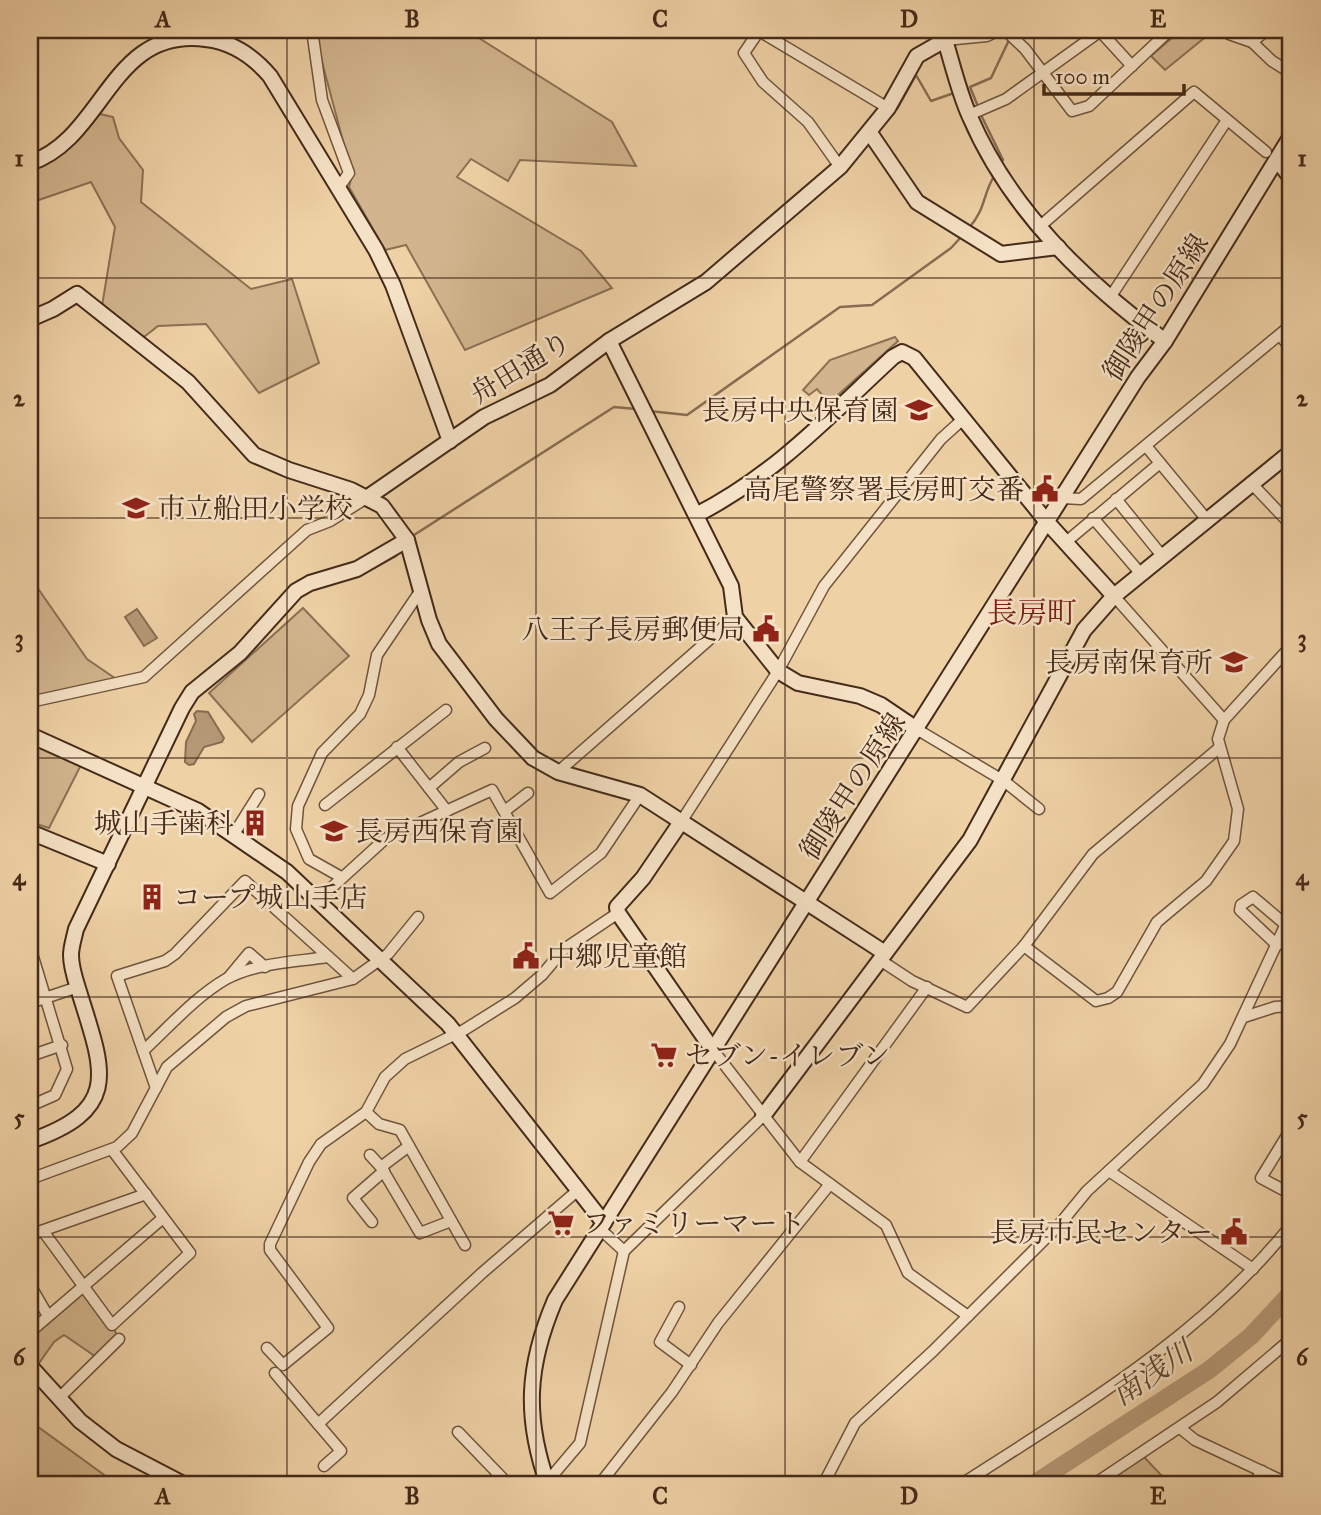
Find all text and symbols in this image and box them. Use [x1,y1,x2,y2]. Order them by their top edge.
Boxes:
text: A [153,5,171,33]
text: B [404,5,420,33]
text: C [652,5,668,33]
text: D [900,5,918,33]
text: E [1150,5,1167,33]
scale bar [1044,52,1184,96]
text: 100 m [1055,64,1110,90]
text: 1 [14,144,24,172]
text: 1 [1297,144,1307,172]
street label: 御陵甲の原線 [1095,227,1216,387]
street label: 舟田通り [463,324,577,411]
text: 2 [13,384,25,412]
text: 2 [1296,384,1308,412]
place label: 長房中央保育園 [702,393,898,428]
school or university icon: 長房中央保育園 [904,395,934,425]
place label: 高尾警察署長房町交番 [744,472,1024,507]
public building icon: 高尾警察署長房町交番 [1030,474,1060,504]
place label: 市立船田小学校 [157,491,353,526]
school or university icon: 市立船田小学校 [121,493,151,523]
district label: 長房町 [987,595,1077,631]
place label: 八王子長房郵便局 [521,612,745,647]
public building icon: 八王子長房郵便局 [751,614,781,644]
text: 3 [14,624,24,653]
text: 3 [1297,624,1307,653]
place label: 長房南保育所 [1045,645,1213,680]
school or university icon: 長房南保育所 [1219,647,1249,677]
street label: 御陵甲の原線 [792,706,913,866]
place label: 城山手歯科 [94,806,234,841]
building icon: 城山手歯科 [240,808,270,838]
place label: 長房西保育園 [355,814,523,849]
school or university icon: 長房西保育園 [319,816,349,846]
text: 4 [13,863,27,891]
text: 4 [1296,863,1310,891]
place label: コープ城山手店 [173,880,368,915]
building icon: コープ城山手店 [137,882,167,912]
place label: 中郷児童館 [547,939,687,974]
public building icon: 中郷児童館 [511,941,541,971]
place label: セブン-イレブン [685,1038,890,1073]
supermarket icon: セブン-イレブン [649,1040,679,1070]
text: 5 [14,1103,25,1131]
text: 5 [1297,1103,1308,1131]
place label: ファミリーマート [582,1206,805,1241]
supermarket icon: ファミリーマート [546,1208,576,1238]
place label: 長房市民センター [990,1215,1213,1250]
public building icon: 長房市民センター [1219,1217,1249,1247]
water label: 南浅川 [1105,1331,1202,1413]
text: 6 [13,1343,26,1371]
text: 6 [1296,1343,1309,1371]
text: A [153,1482,171,1510]
text: B [404,1482,420,1510]
text: C [652,1482,668,1510]
text: D [900,1482,918,1510]
text: E [1150,1482,1167,1510]

